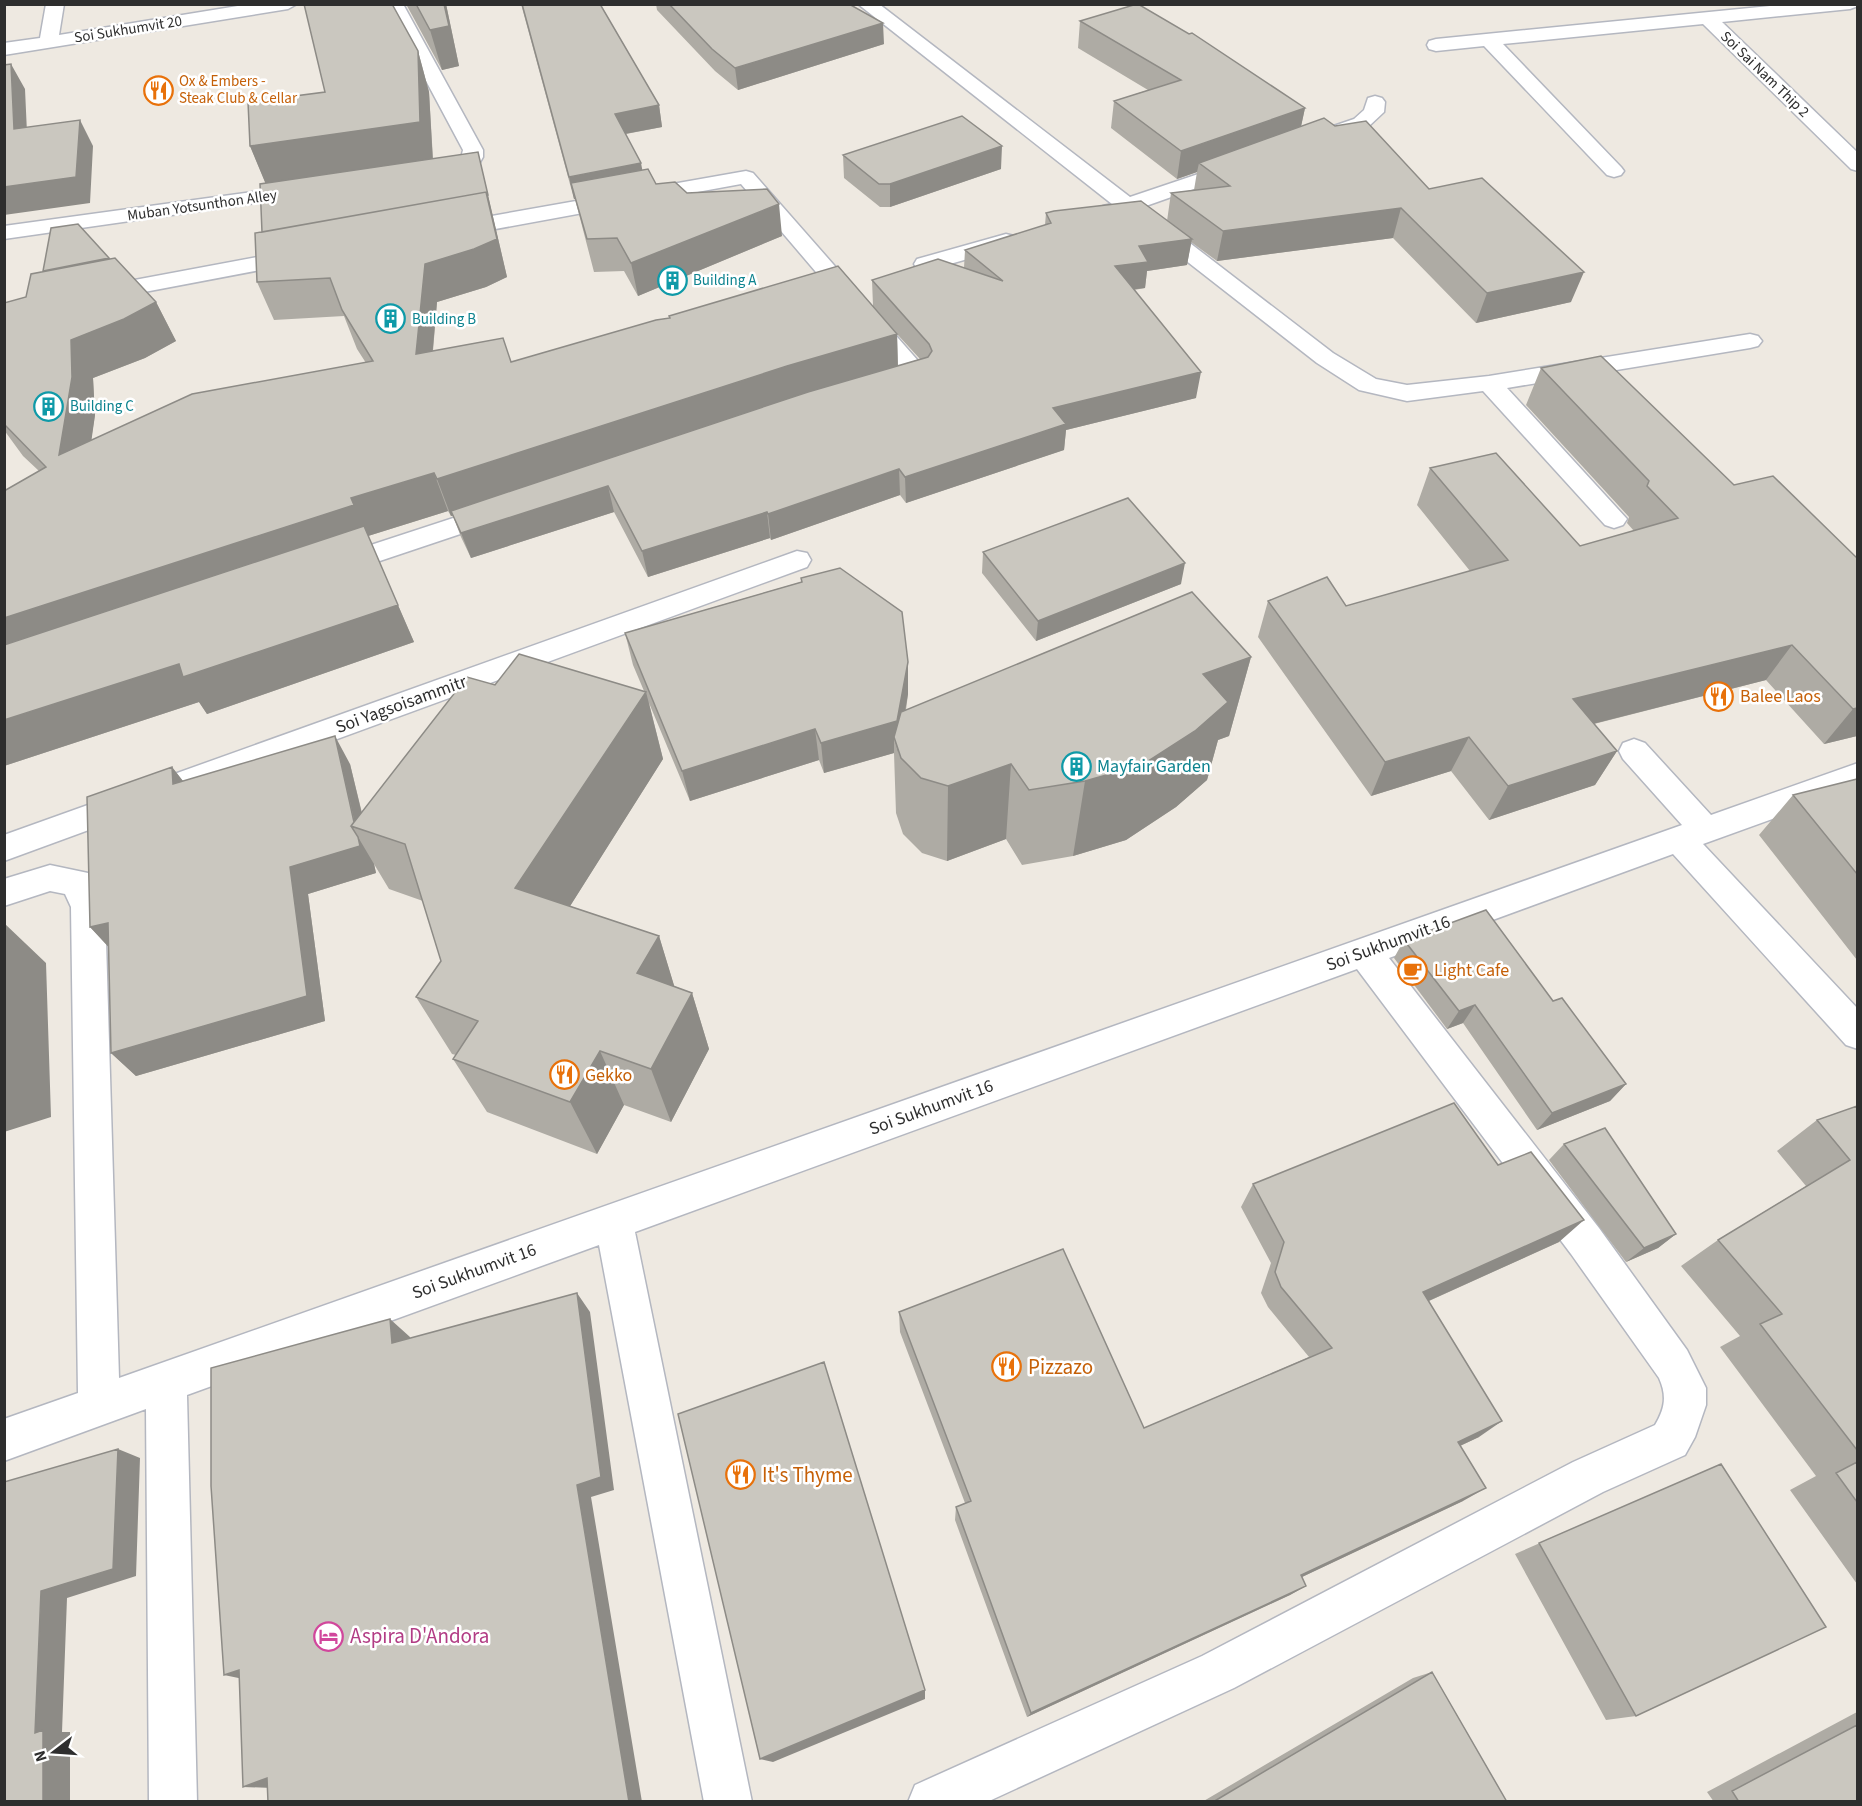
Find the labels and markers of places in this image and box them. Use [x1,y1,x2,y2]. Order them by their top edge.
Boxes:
place label: Ox & Embers - Steak Club & Cellar [179,71,298,109]
restaurant icon: Ox & Embers - Steak Club & Cellar [142,74,174,106]
building icon: Building A [656,264,688,296]
place label: Building A [693,270,757,291]
building icon: Building B [375,303,407,335]
place label: Building B [412,309,476,330]
building icon: Building C [33,390,65,422]
place label: Building C [70,396,134,417]
restaurant icon: Balee Laos [1703,680,1735,712]
place label: Balee Laos [1740,684,1821,709]
building icon: Mayfair Garden [1060,750,1092,782]
place label: Mayfair Garden [1097,754,1211,779]
cafe icon: Light Cafe [1397,954,1429,986]
place label: Light Cafe [1434,958,1509,983]
restaurant icon: Gekko [548,1059,580,1091]
place label: Gekko [585,1063,632,1088]
restaurant icon: Pizzazo [991,1351,1023,1383]
place label: Pizzazo [1028,1352,1093,1382]
restaurant icon: It's Thyme [725,1459,757,1491]
place label: It's Thyme [762,1460,853,1490]
hotel icon: Aspira D'Andora [313,1620,345,1652]
place label: Aspira D'Andora [350,1621,489,1651]

